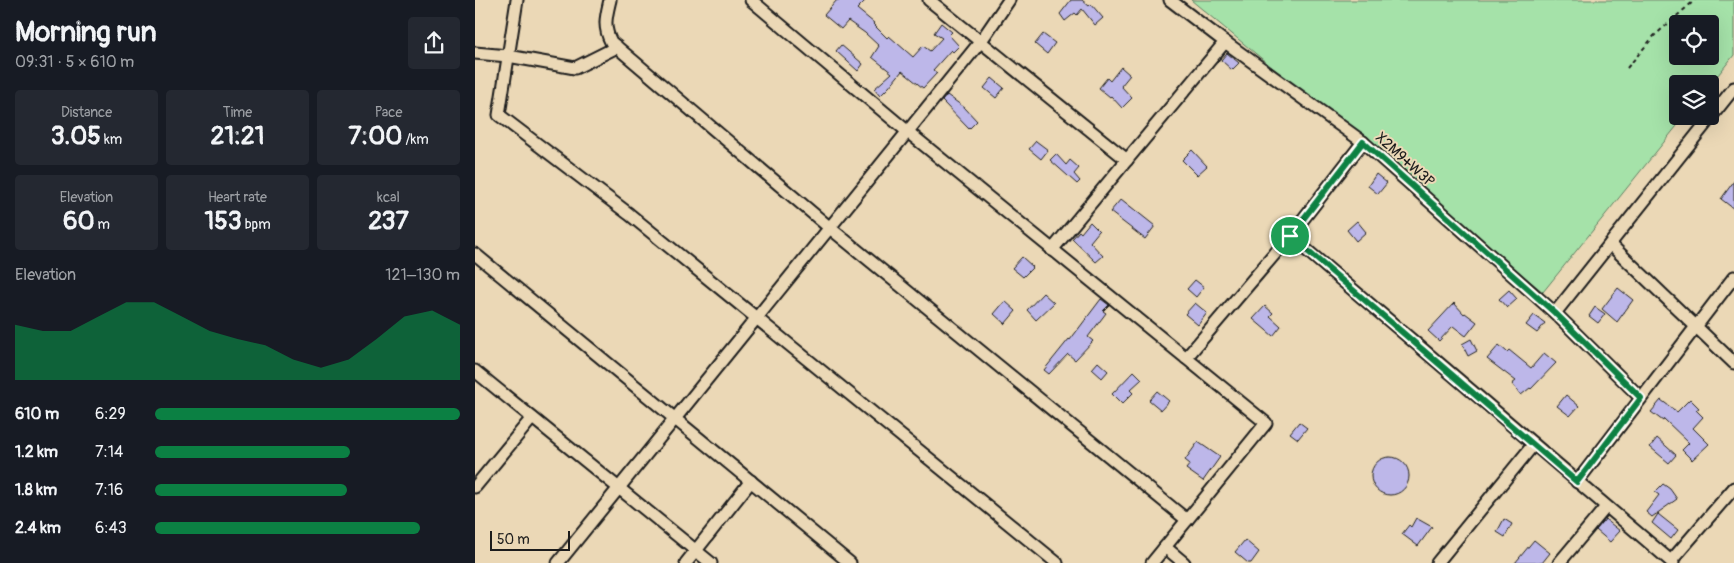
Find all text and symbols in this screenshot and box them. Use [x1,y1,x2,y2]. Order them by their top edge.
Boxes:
text: Morning run [15,15,157,50]
map controls [1669,15,1719,125]
button: locate [1669,15,1719,65]
button: share [408,17,460,69]
text: 09:31 · 5 × 610 m [15,52,134,72]
button: layers [1669,75,1719,125]
text: Distance [61,104,112,121]
text: Time [223,104,252,121]
text: Pace [375,104,402,121]
text: 3.05 [51,121,101,152]
text: 21:21 [210,121,265,152]
text: 7:00 [348,121,402,152]
street label: X2M9+W3P [1371,128,1439,192]
text: km [101,131,122,148]
text: /km [402,131,429,148]
text: Elevation [60,189,113,206]
text: Heart rate [208,189,267,206]
text: kcal [377,189,400,206]
text: 60 [63,206,95,237]
text: 153 [204,206,242,237]
text: 237 [368,206,409,237]
pin [1269,215,1311,257]
text: m [95,216,110,233]
text: bpm [242,216,271,233]
icon: arrive [1276,222,1304,250]
text: Elevation [15,265,76,285]
text: 121–130 m [385,265,460,285]
text: 610 m [15,404,59,424]
text: 6:29 [95,404,126,424]
text: 1.2 km [15,442,58,462]
text: 7:14 [95,442,123,462]
text: 1.8 km [15,480,57,500]
text: 7:16 [95,480,123,500]
text: 2.4 km [15,518,61,538]
text: 6:43 [95,518,127,538]
scale bar [490,528,570,551]
text: 50 m [497,531,530,548]

